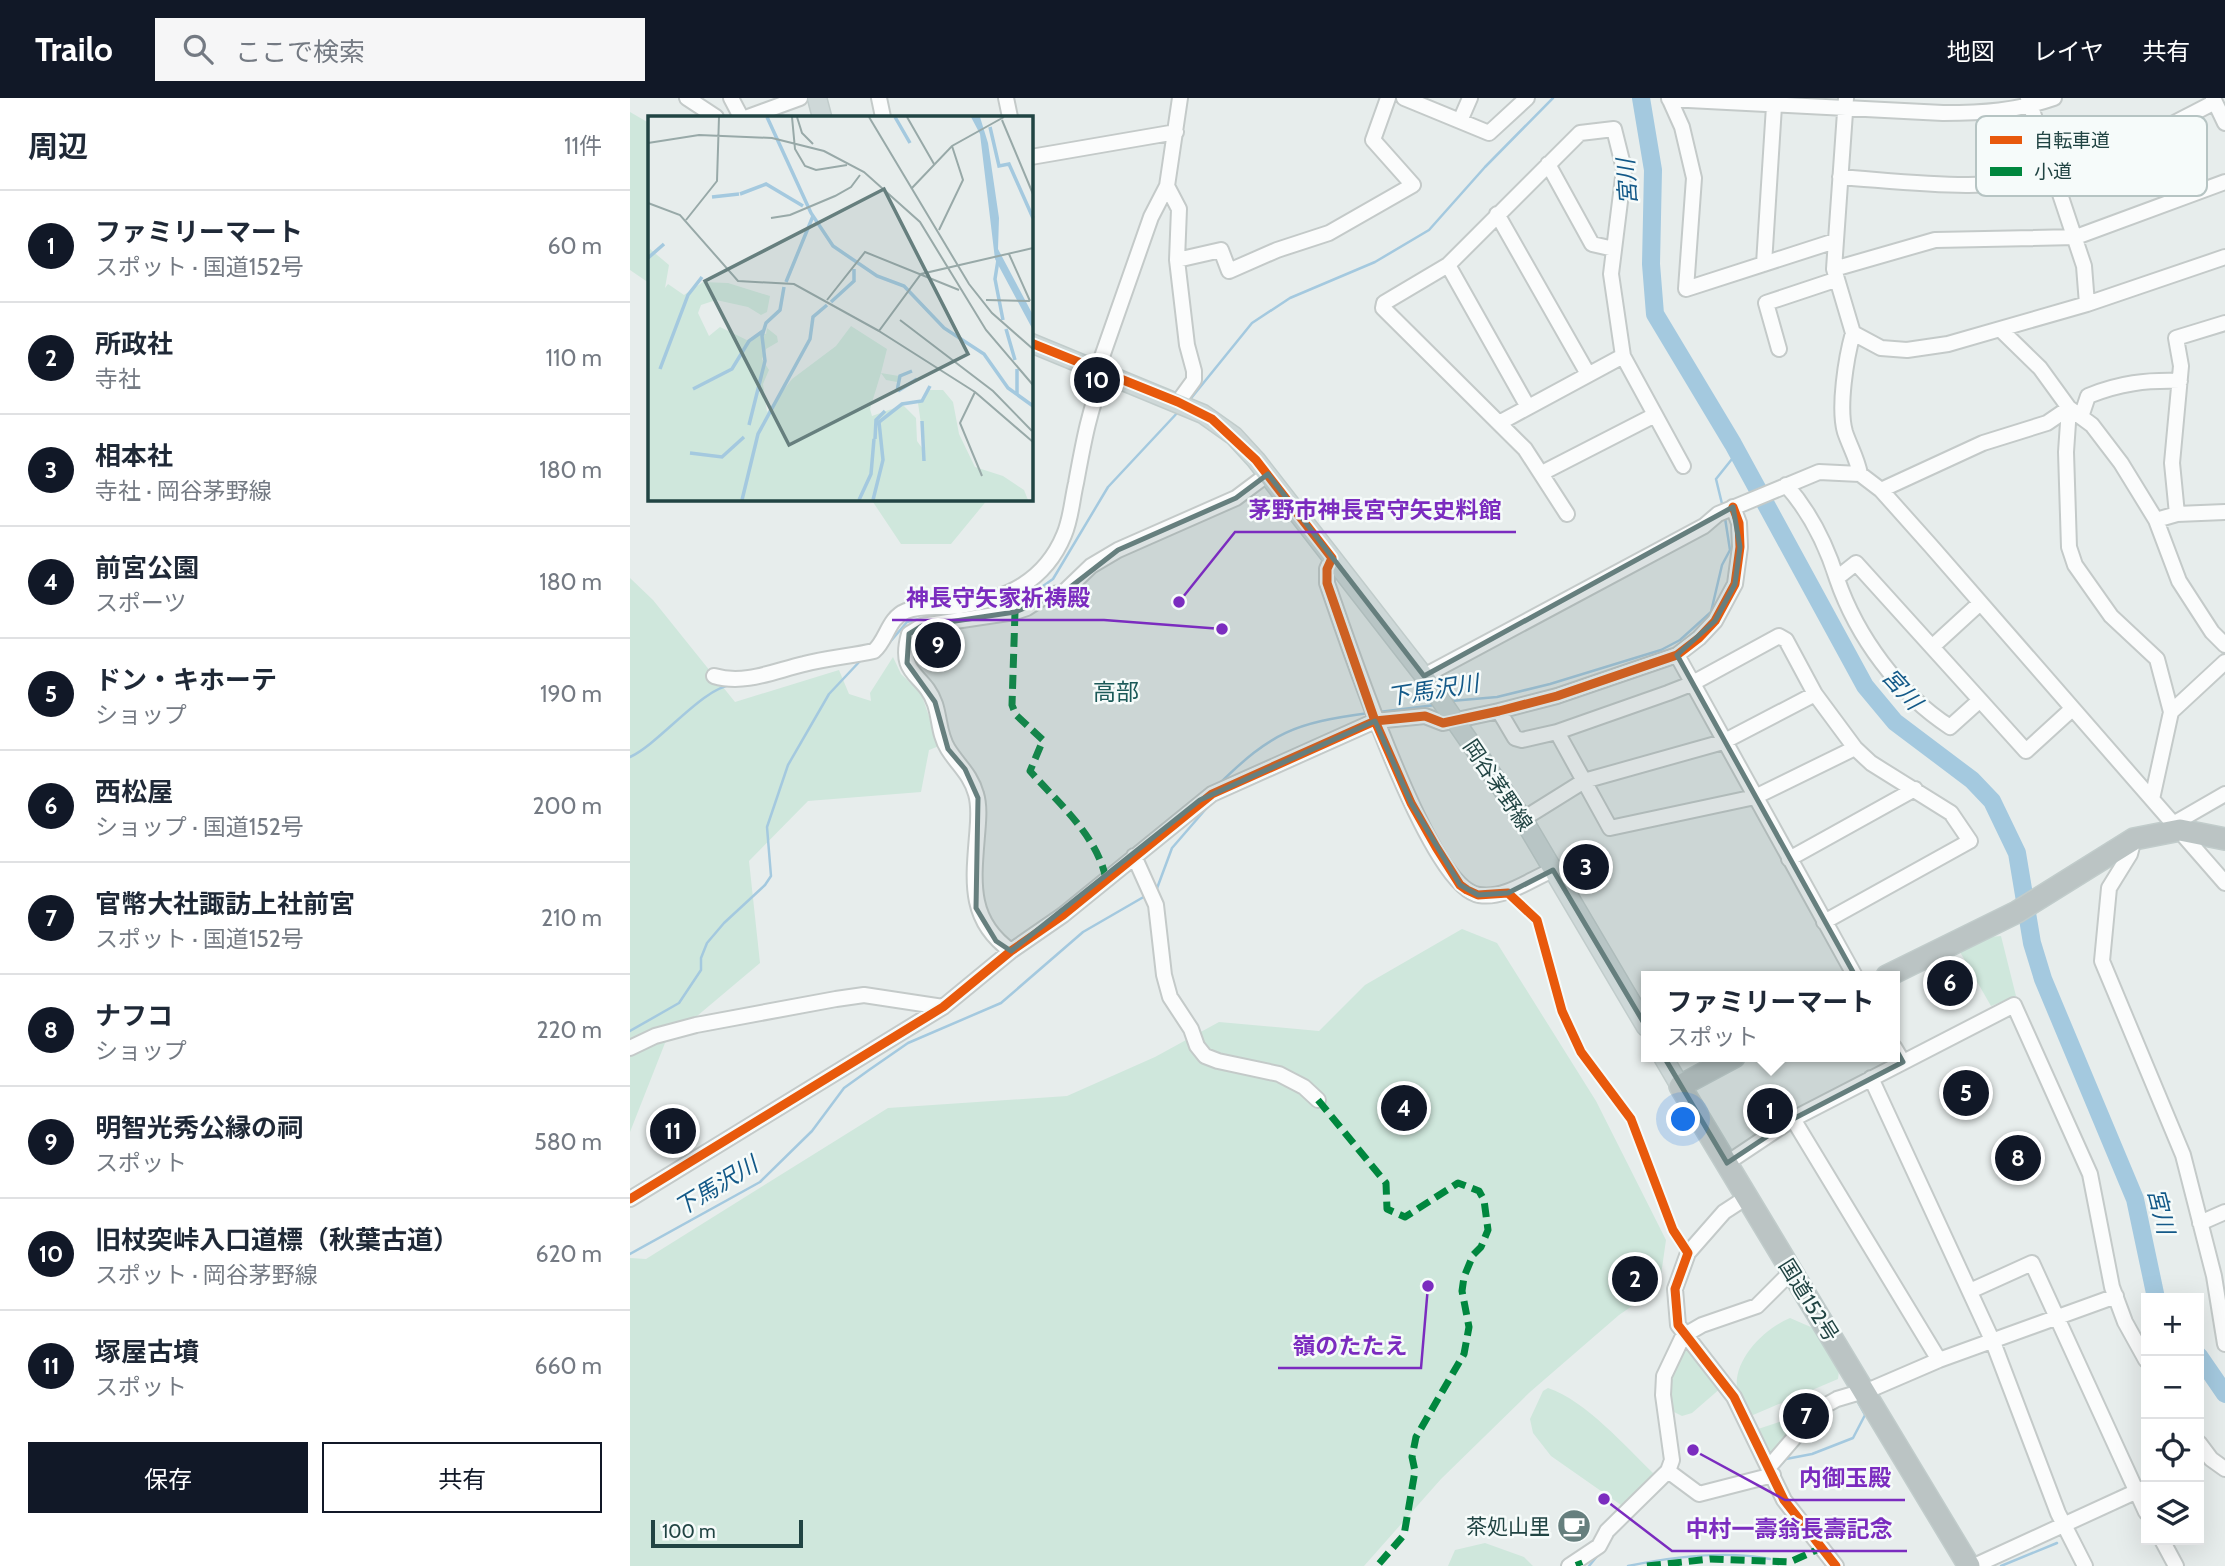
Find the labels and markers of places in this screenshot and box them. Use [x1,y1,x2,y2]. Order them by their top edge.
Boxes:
pin: 10 [1074,354,1120,406]
callout: 茅野市神長宮守矢史料館 [1235,488,1516,532]
callout: 神長守矢家祈祷殿 [892,576,1104,620]
pin: 9 [915,619,961,671]
pin: 3 [1563,841,1609,893]
pin: 6 [1927,957,1973,1009]
pin: 5 [1943,1067,1989,1119]
pin: 4 [1381,1082,1427,1134]
pin: 1 [1747,1085,1793,1137]
pin: 11 [650,1105,696,1157]
pin: 8 [1995,1132,2041,1184]
pin: 2 [1612,1253,1658,1305]
callout: 嶺のたたえ [1278,1324,1421,1368]
pin: 7 [1783,1390,1829,1442]
callout: 内御玉殿 [1785,1456,1905,1500]
cafe icon: 茶処山里 [1555,1507,1593,1545]
callout: 中村一壽翁長壽記念 [1672,1507,1907,1551]
place label: 茶処山里 [1466,1514,1550,1539]

